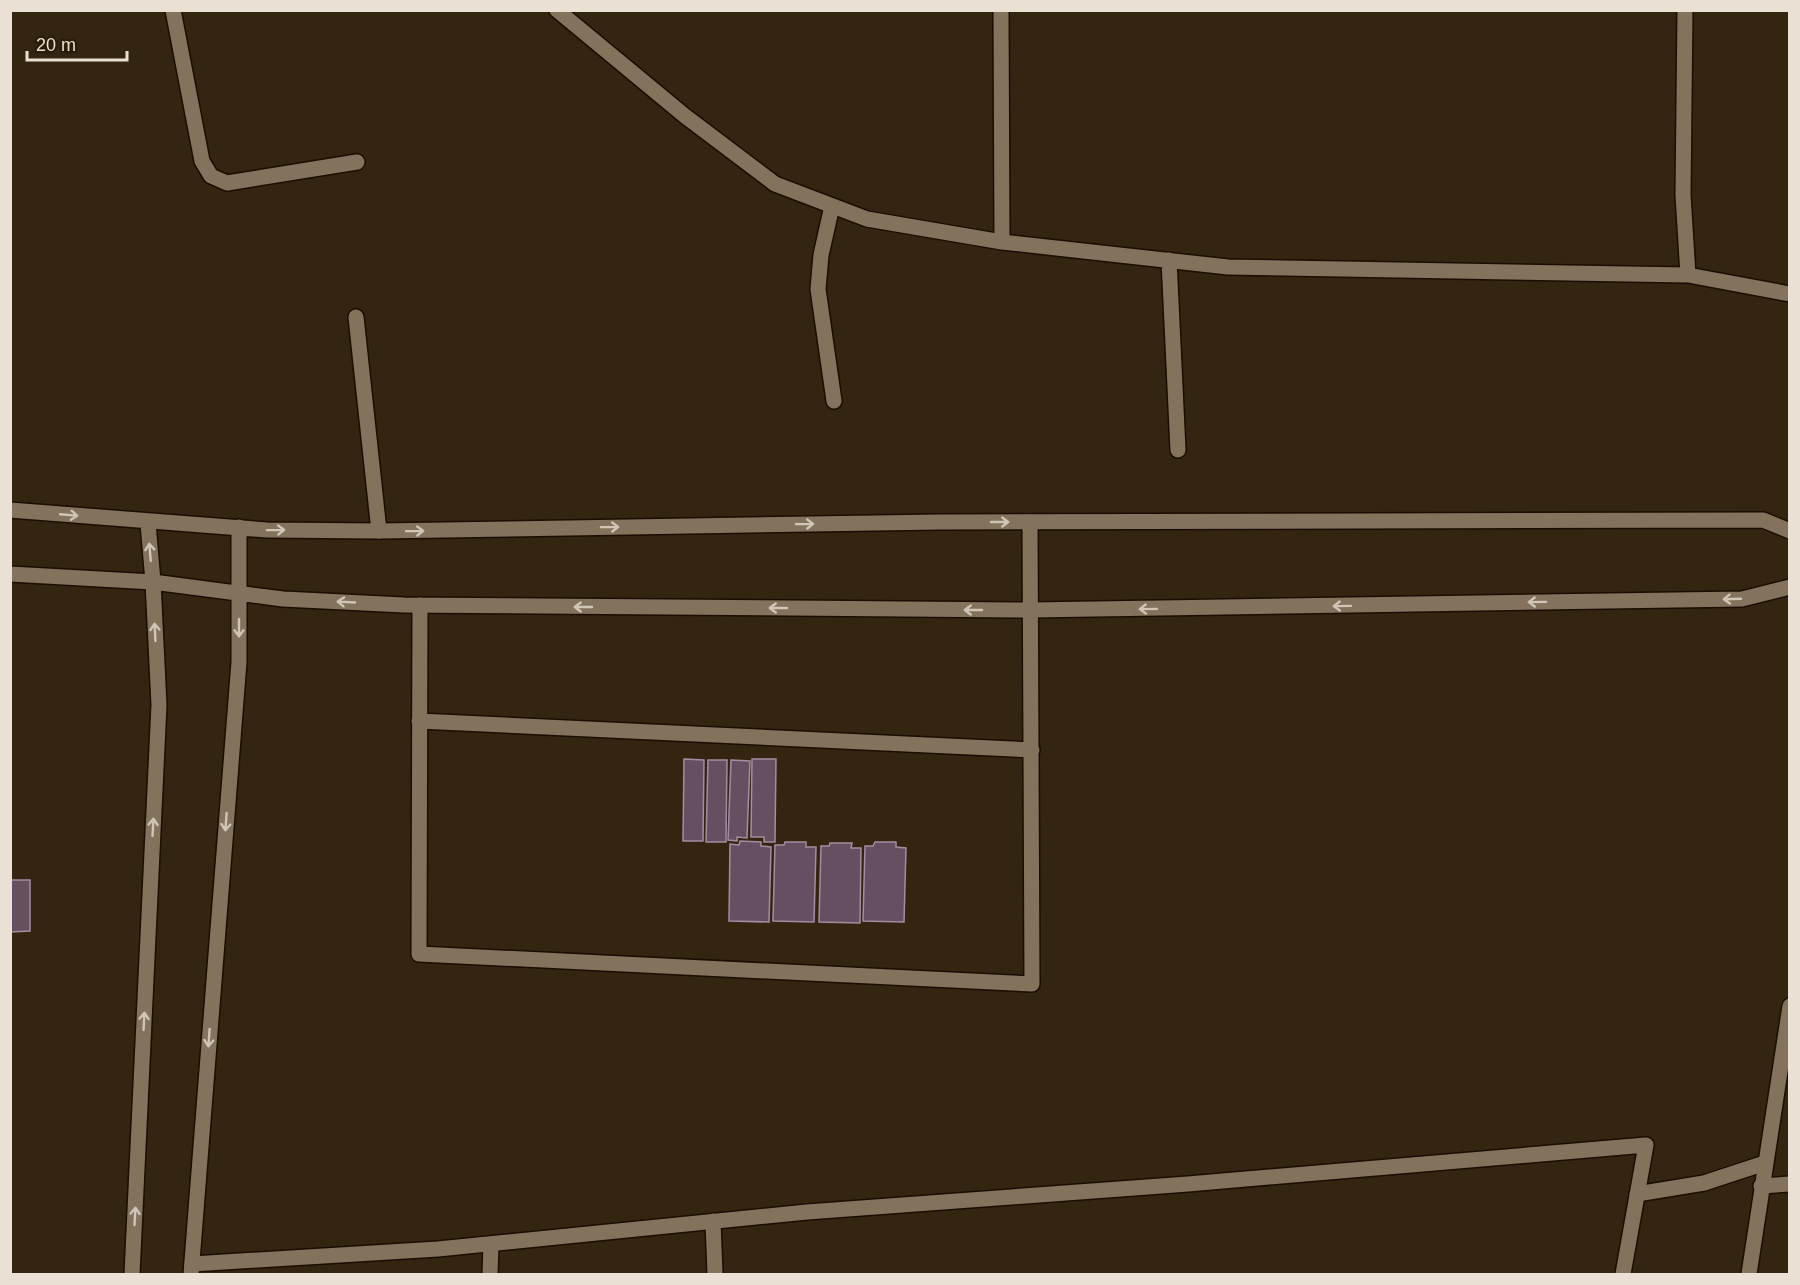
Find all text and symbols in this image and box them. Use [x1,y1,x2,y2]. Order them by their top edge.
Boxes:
scale bar [27,24,128,62]
text: 20 m [36,35,76,55]
one-way arrow [58,510,78,521]
one-way arrow [989,516,1009,528]
one-way arrow [794,518,814,530]
one-way arrow [599,522,619,533]
one-way arrow [266,524,286,536]
one-way arrow [404,525,424,536]
one-way arrow [144,543,155,563]
one-way arrow [1723,594,1743,605]
one-way arrow [336,597,356,608]
one-way arrow [1528,597,1548,608]
one-way arrow [1333,600,1353,611]
one-way arrow [573,601,593,613]
one-way arrow [768,602,788,614]
one-way arrow [1138,603,1158,614]
one-way arrow [963,604,983,616]
one-way arrow [233,617,245,637]
one-way arrow [150,622,161,642]
one-way arrow [221,812,232,832]
one-way arrow [148,817,159,837]
one-way arrow [138,1012,149,1032]
one-way arrow [204,1027,215,1047]
one-way arrow [129,1207,140,1227]

